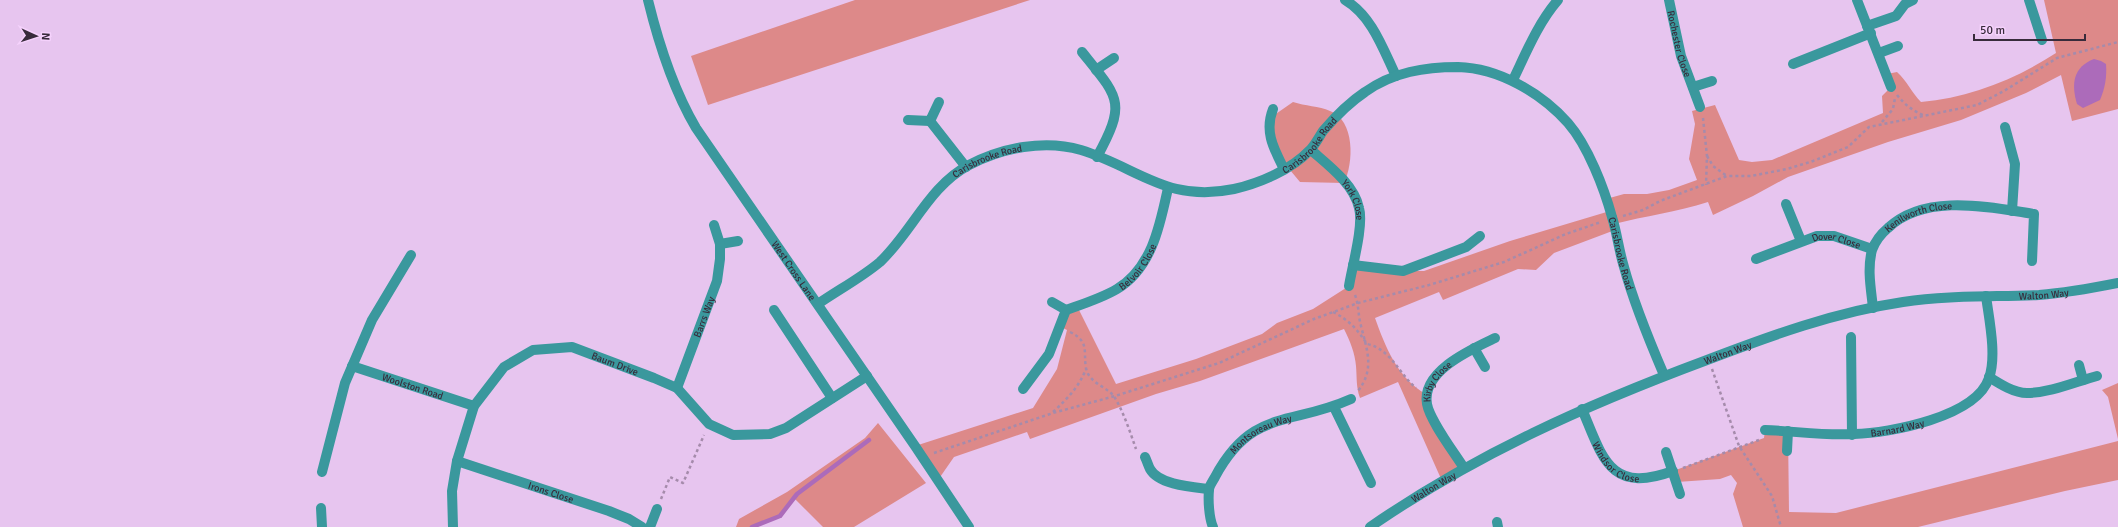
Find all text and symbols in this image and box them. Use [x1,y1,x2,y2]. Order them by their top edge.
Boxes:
street label: Rochester Close [1664,9,1693,79]
north arrow [16,16,56,56]
scale bar [1974,16,2085,42]
text: 50 m [1980,23,2005,38]
text: N [39,32,52,41]
street label: Carisbrooke Road [1280,115,1340,177]
street label: Carisbrooke Road [950,142,1023,181]
street label: York Close [1339,177,1365,220]
street label: Kenilworth Close [1882,200,1952,235]
street label: Carisbrooke Road [1605,216,1635,292]
street label: Dover Close [1810,231,1862,252]
street label: West Cross Lane [768,239,818,303]
street label: Belvoir Close [1117,242,1159,293]
street label: Walton Way [2019,287,2070,303]
street label: Barrs Way [691,295,718,339]
street label: Walton Way [1702,339,1754,368]
street label: Baum Drive [590,350,640,379]
street label: Kirby Close [1421,359,1454,402]
street label: Woolston Road [380,371,445,402]
street label: Montsoreau Way [1227,412,1293,457]
street label: Barnard Way [1870,417,1926,440]
street label: Windsor Close [1589,440,1640,485]
street label: Walton Way [1409,469,1459,505]
street label: Irons Close [526,480,575,506]

